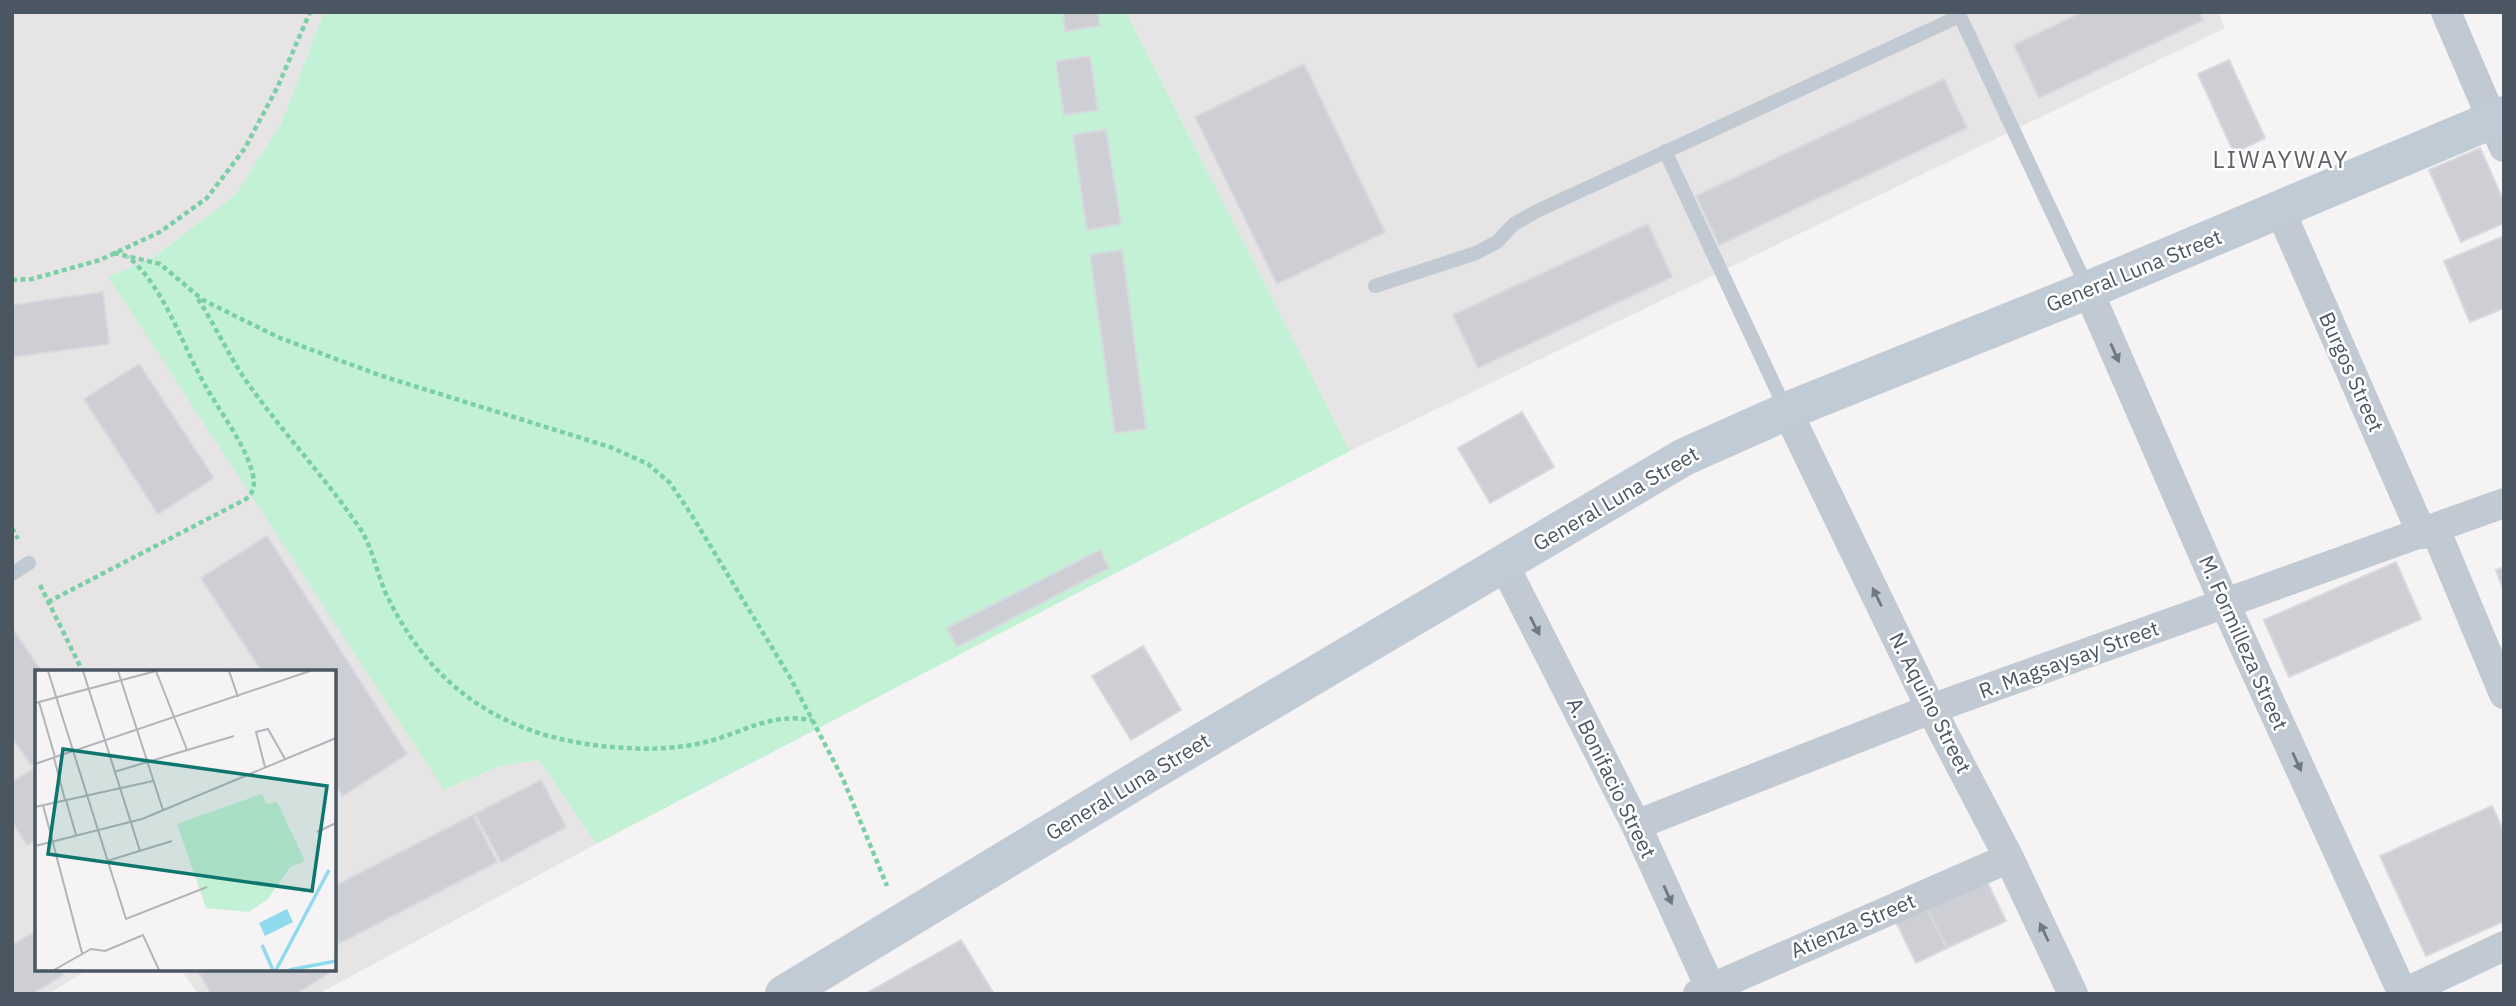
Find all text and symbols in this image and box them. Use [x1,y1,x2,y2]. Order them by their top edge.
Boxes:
district label: LIWAYWAY [2213,143,2349,175]
street label: General Luna Street [2042,222,2226,318]
street label: Burgos Street [2313,307,2391,436]
one-way arrow [2110,342,2121,363]
street label: General Luna Street [1528,439,1703,557]
street label: M. Formilleza Street [2193,551,2295,734]
one-way arrow [1871,587,1883,607]
street label: R. Magsaysay Street [1975,613,2163,705]
one-way arrow [1529,616,1540,636]
street label: N. Aquino Street [1883,627,1978,778]
inset map [35,670,336,971]
street label: A. Bonifacio Street [1561,693,1663,862]
street label: General Luna Street [1040,726,1215,846]
one-way arrow [2291,752,2303,772]
one-way arrow [1663,885,1674,906]
street label: Atienza Street [1786,886,1919,964]
one-way arrow [2038,922,2050,942]

